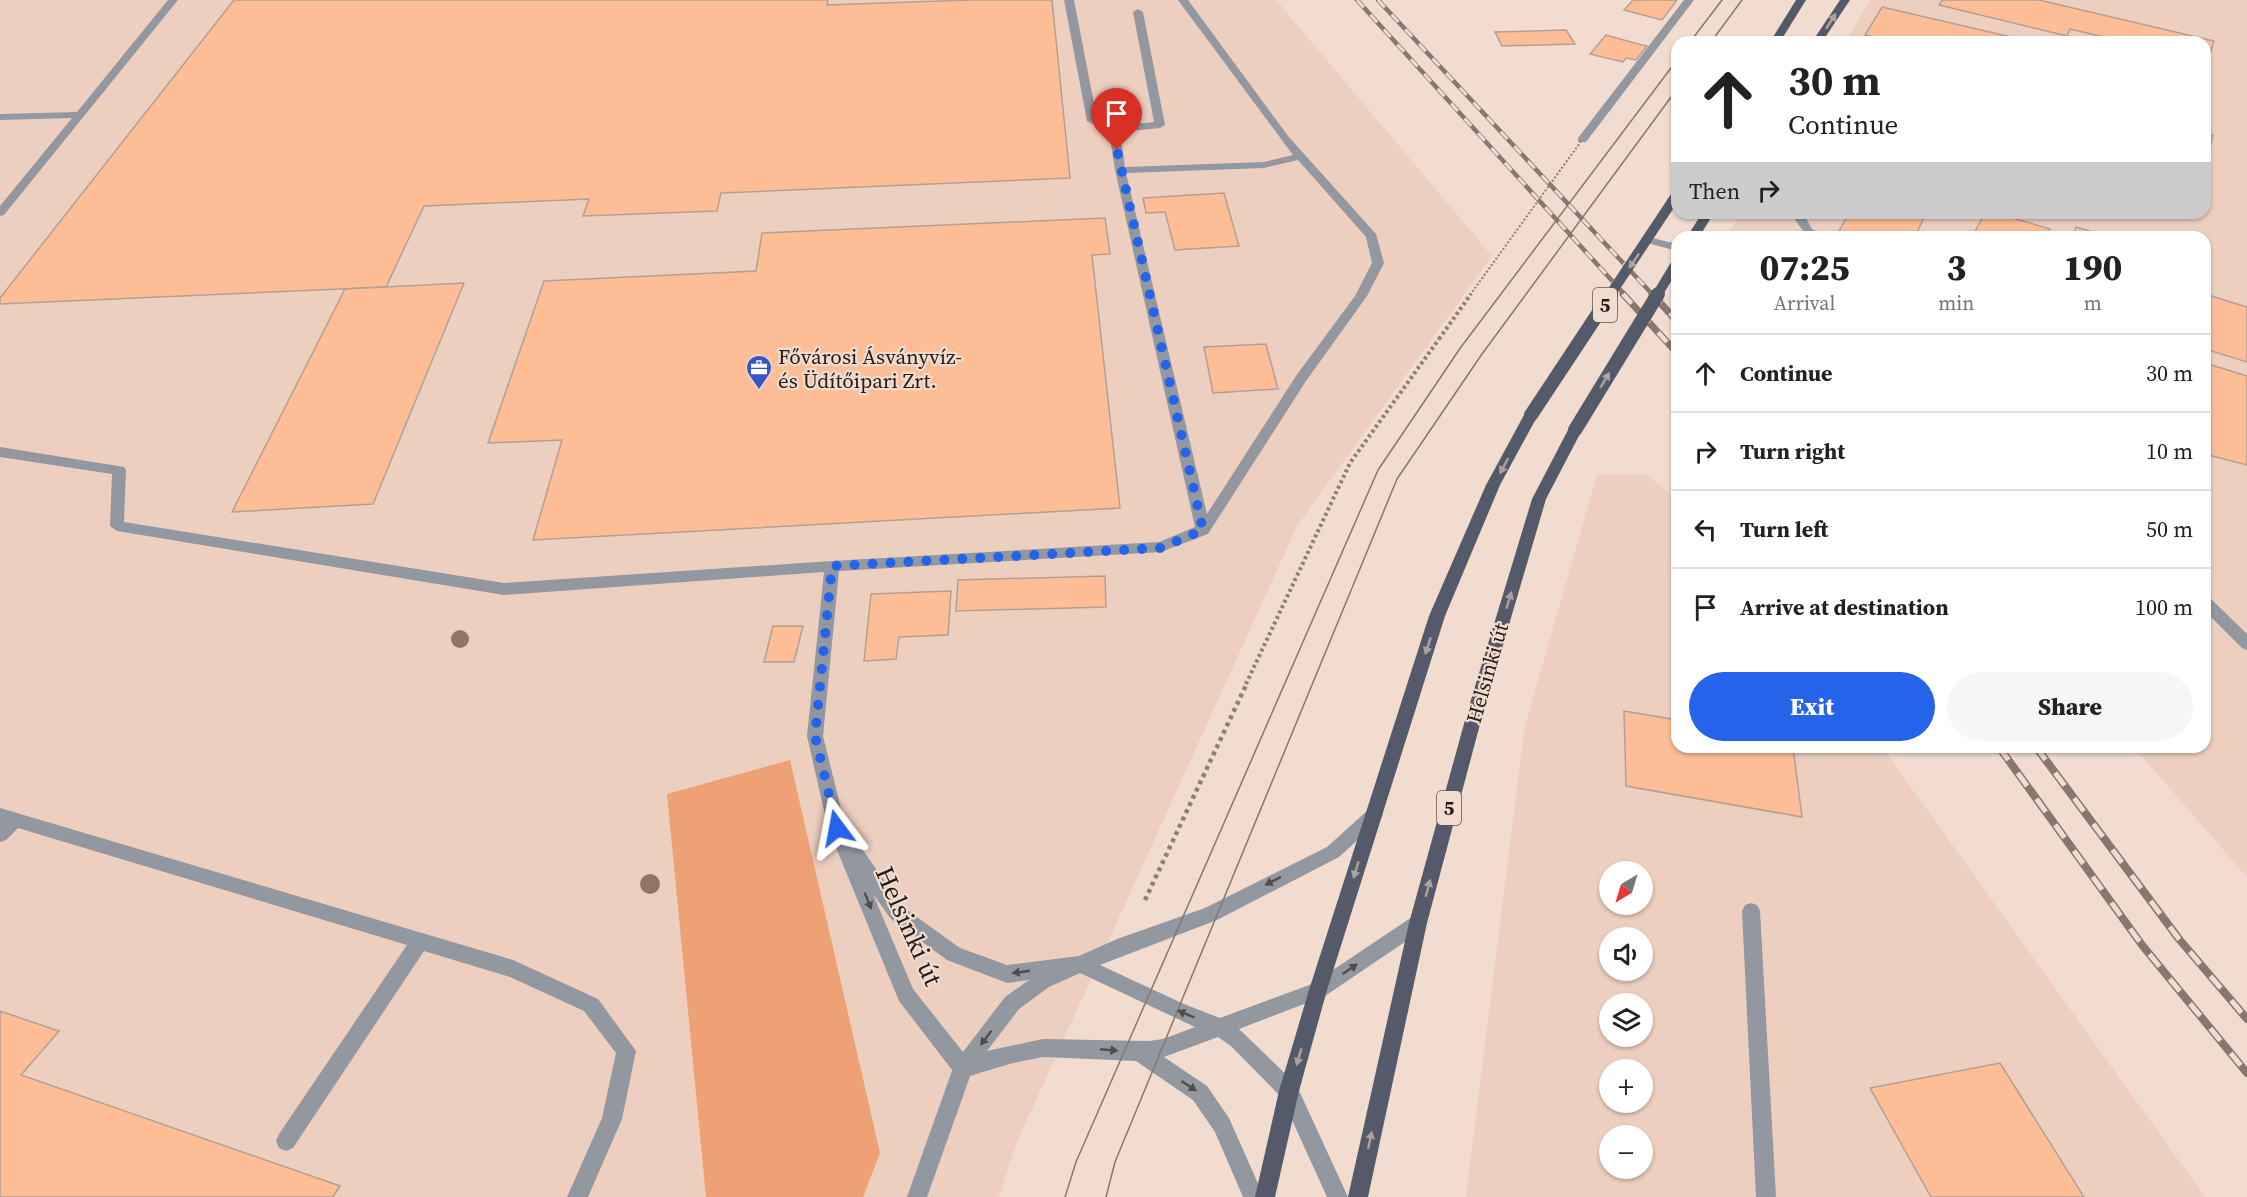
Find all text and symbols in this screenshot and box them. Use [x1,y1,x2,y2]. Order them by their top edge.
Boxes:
one-way arrow [1825,13,1836,29]
text: 30 m [1788,51,1881,109]
icon: ahead [1689,60,1767,138]
pin [1091,88,1142,150]
icon: arrive [1100,97,1133,130]
text: Continue [1788,106,1898,143]
icon: right [1752,174,1785,207]
text: Then [1689,176,1740,206]
text: 07:25 [1760,243,1850,292]
text: 3 [1946,243,1966,292]
text: 190 [2063,243,2122,292]
one-way arrow [1629,253,1640,269]
road number: 5 [1593,288,1617,322]
text: Arrival [1774,289,1836,317]
text: min [1938,289,1974,317]
text: m [2084,289,2102,317]
place label: Fővárosi Ásványvíz- és Üdítőipari Zrt. [778,342,962,395]
office icon: Fővárosi Ásványvíz- és Üdítőipari Zrt. [744,353,774,391]
icon: ahead [1689,357,1722,390]
text: Continue [1740,358,1833,388]
text: 30 m [2146,358,2193,388]
one-way arrow [1600,372,1611,388]
icon: right [1689,435,1722,468]
text: Turn right [1740,436,1845,466]
text: 10 m [2146,436,2193,466]
one-way arrow [1499,458,1509,475]
icon: left [1689,513,1722,546]
text: Turn left [1740,514,1828,544]
text: 50 m [2146,514,2193,544]
one-way arrow [1505,590,1514,608]
icon: arrive [1689,591,1722,624]
text: Arrive at destination [1740,592,1949,622]
text: 100 m [2135,592,2193,622]
street label: Helsinki út [1459,619,1515,726]
one-way arrow [1423,637,1432,655]
button: Exit [1689,672,1935,741]
button: Share [1947,672,2193,741]
road number: 5 [1437,791,1461,825]
position arrow [805,796,869,860]
street label: Helsinki út [867,861,952,992]
one-way arrow [1351,861,1360,879]
north arrow [1599,861,1653,915]
map controls [1599,861,1653,1179]
one-way arrow [1265,876,1282,886]
one-way arrow [1423,879,1433,897]
one-way arrow [863,893,873,911]
button: sound [1599,927,1653,981]
one-way arrow [1342,963,1358,974]
one-way arrow [1011,968,1030,977]
button: layers [1599,993,1653,1047]
one-way arrow [1177,1009,1195,1018]
one-way arrow [980,1030,992,1045]
one-way arrow [1099,1045,1118,1054]
one-way arrow [1294,1048,1303,1066]
button: + [1599,1059,1653,1113]
one-way arrow [1181,1080,1197,1092]
button: − [1599,1125,1653,1179]
one-way arrow [1366,1131,1376,1149]

